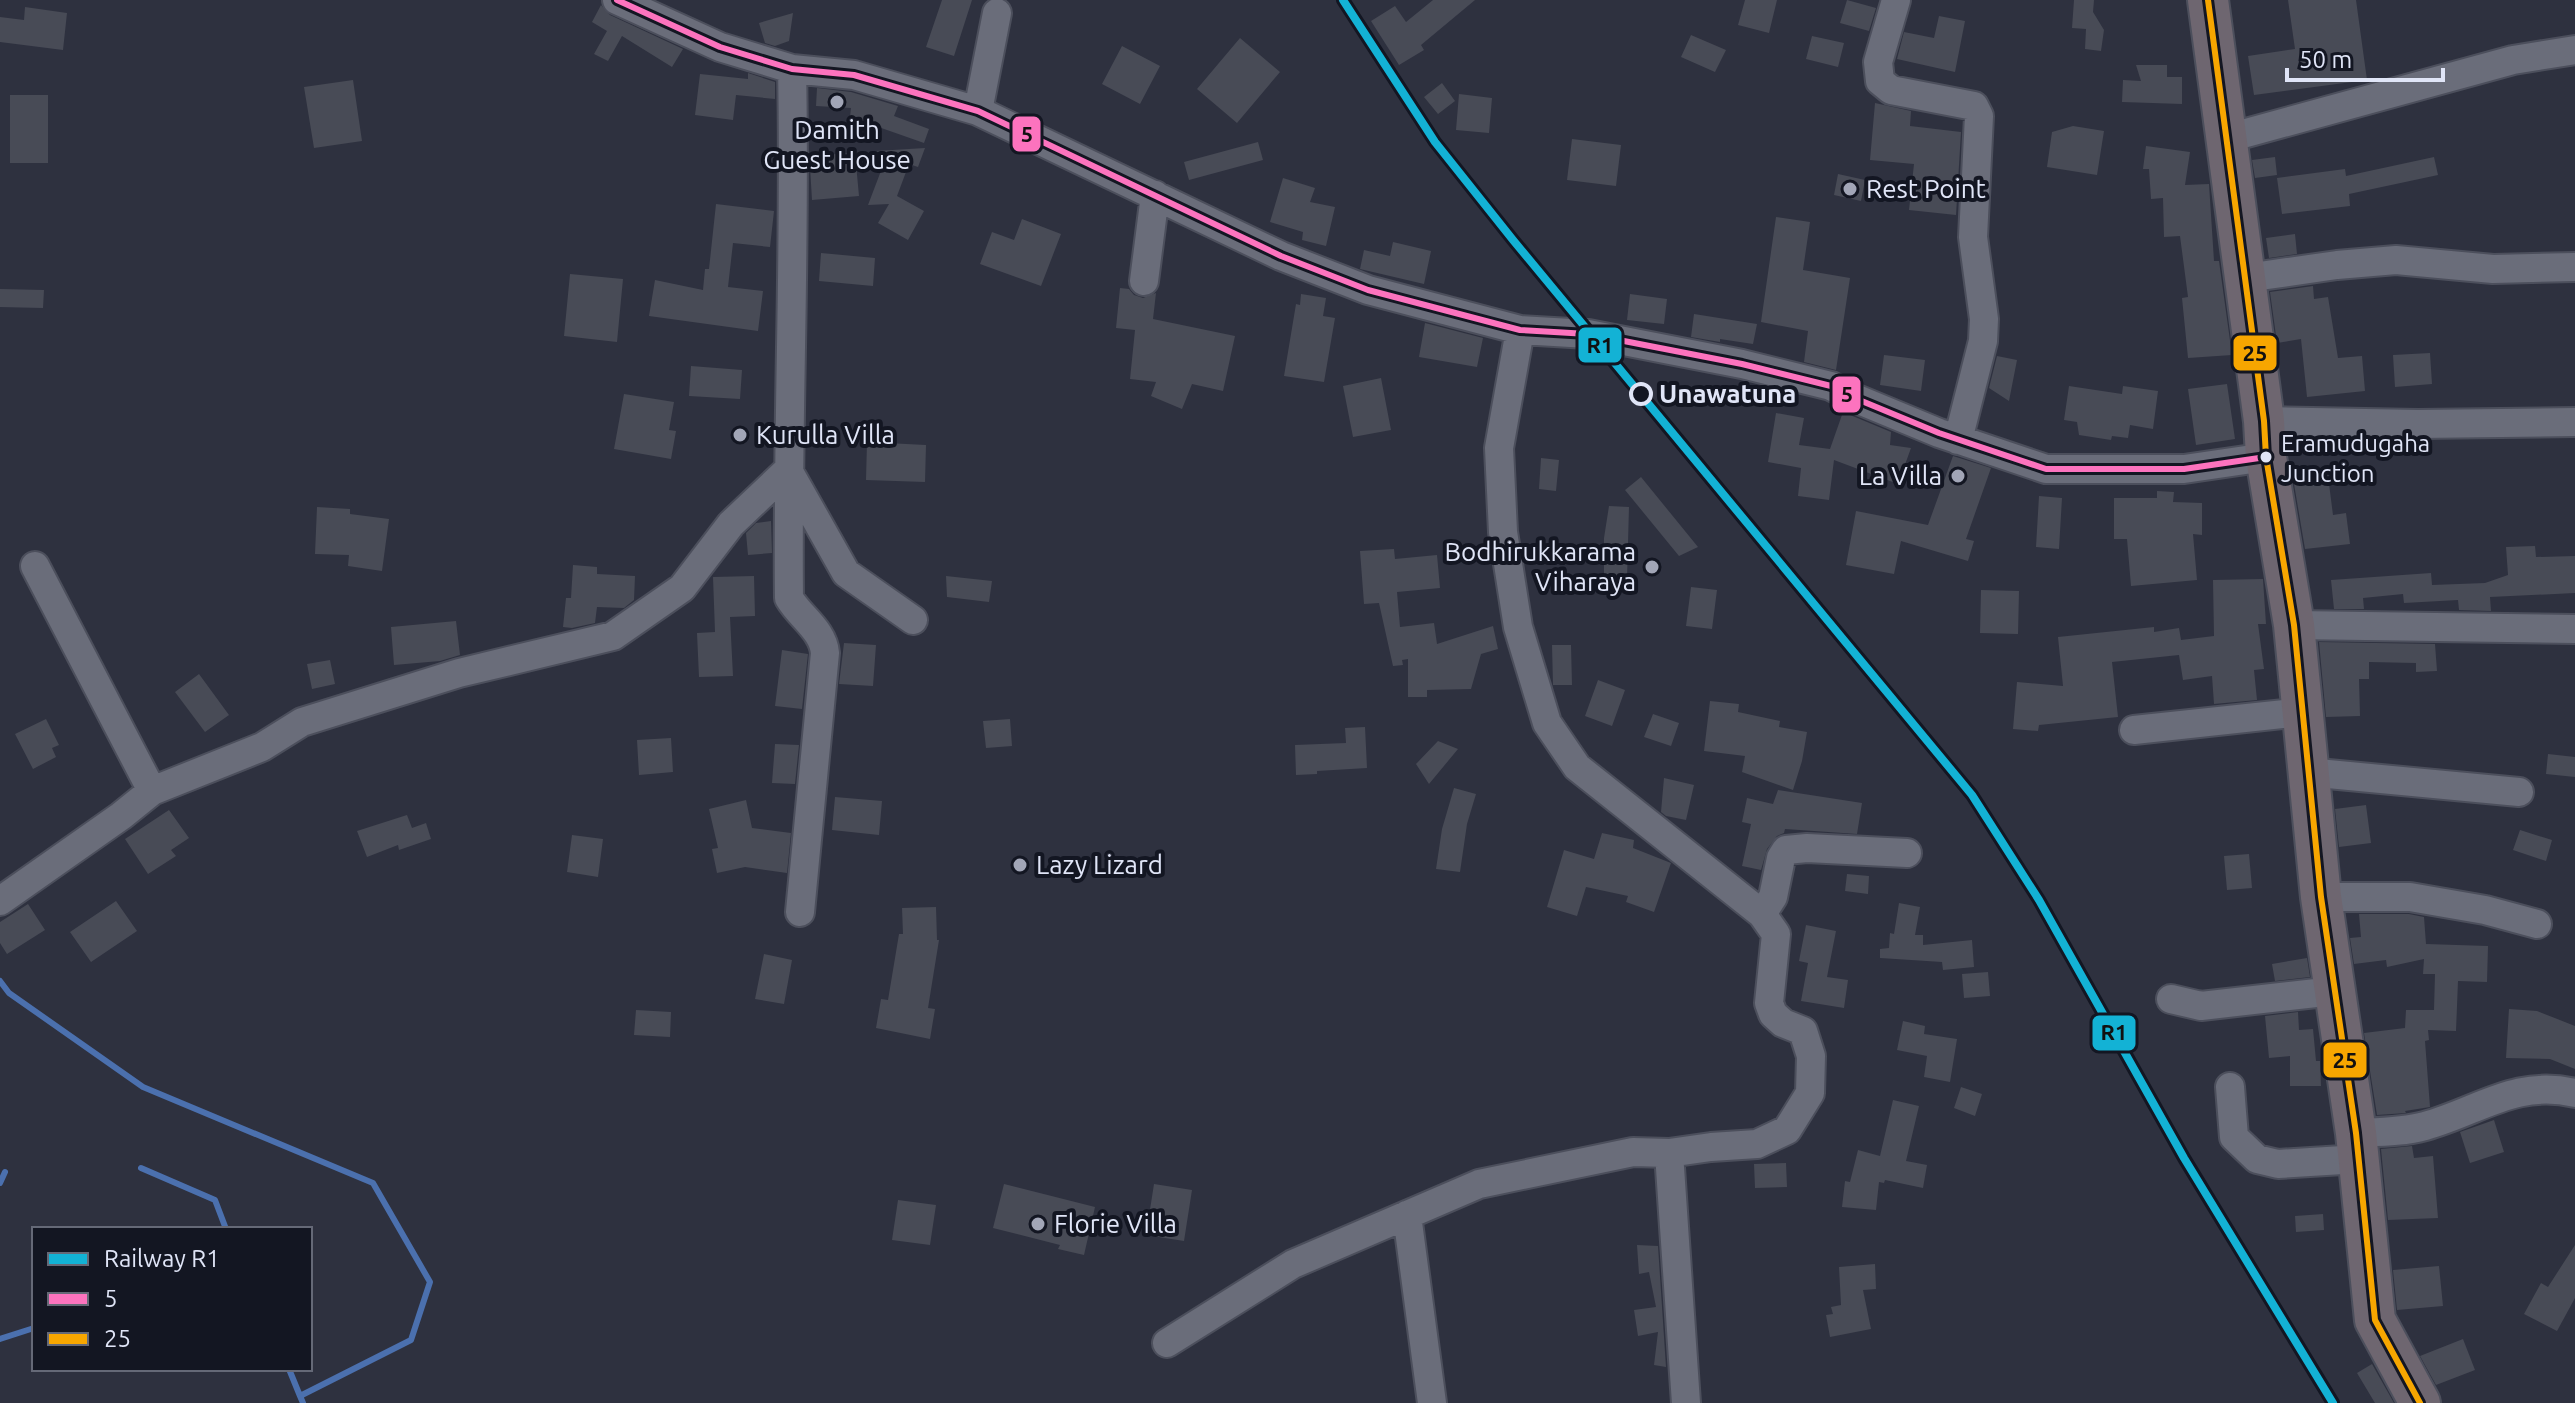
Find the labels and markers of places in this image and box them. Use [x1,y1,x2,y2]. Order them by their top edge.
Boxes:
marker: Damith Guest House [828,93,846,111]
place label: Damith Guest House [763,115,911,174]
place label: Rest Point [1866,174,1986,203]
marker: Rest Point [1841,180,1859,198]
place label: Unawatuna [1659,379,1796,408]
marker: Unawatuna [1630,383,1652,405]
place label: Kurulla Villa [756,420,895,449]
marker: Kurulla Villa [731,426,749,444]
place label: Eramudugaha Junction [2281,430,2430,487]
marker: Eramudugaha Junction [2258,449,2274,465]
place label: La Villa [1859,461,1942,490]
marker: La Villa [1949,467,1967,485]
place label: Bodhirukkarama Viharaya [1445,537,1636,596]
marker: Bodhirukkarama Viharaya [1643,558,1661,576]
place label: Lazy Lizard [1036,850,1163,879]
marker: Lazy Lizard [1011,856,1029,874]
place label: Florie Villa [1054,1209,1177,1238]
marker: Florie Villa [1029,1215,1047,1233]

